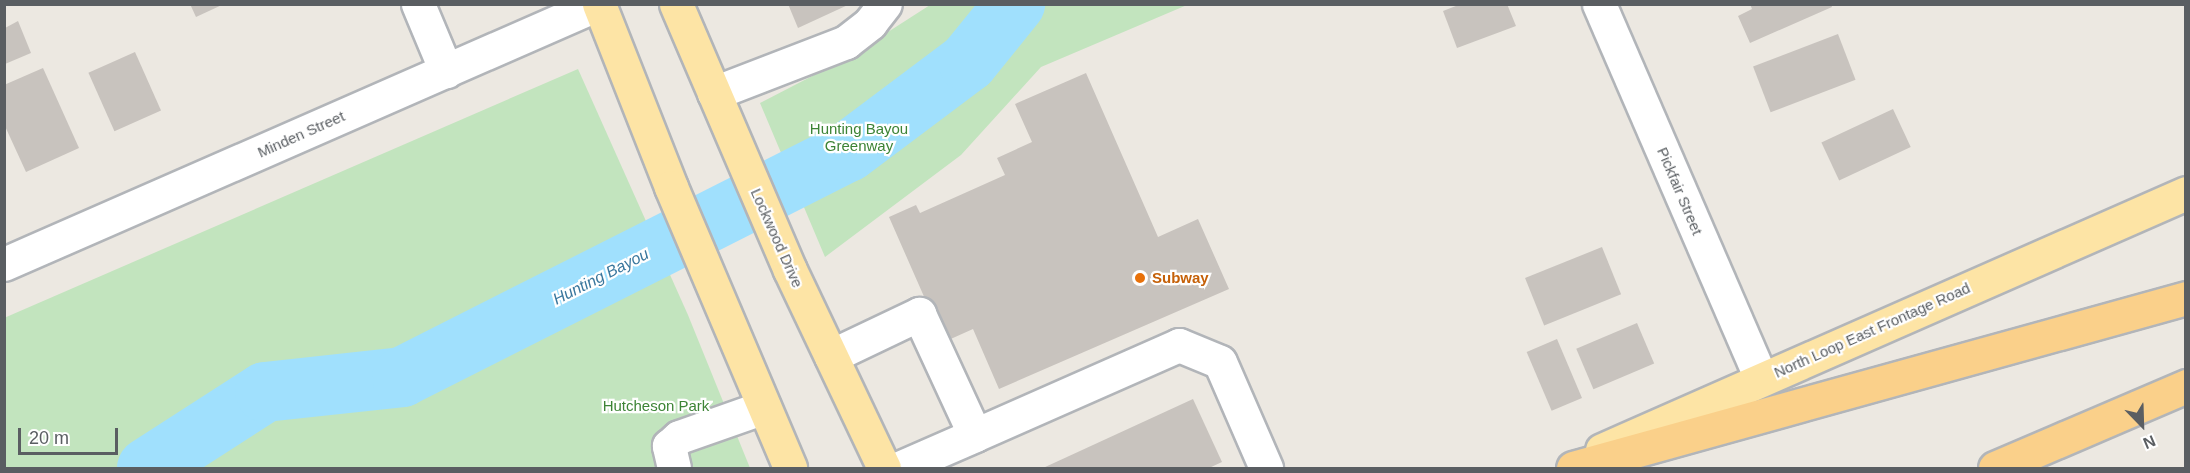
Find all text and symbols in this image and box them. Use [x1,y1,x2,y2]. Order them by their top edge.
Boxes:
street label: Minden Street [255,107,347,161]
park label: Hunting Bayou Greenway [810,119,908,154]
street label: Pickfair Street [1653,145,1707,237]
street label: Lockwood Drive [747,186,807,290]
water label: Hunting Bayou [550,245,652,309]
place label: Subway [1152,269,1209,287]
marker: Subway [1133,271,1147,285]
street label: North Loop East Frontage Road [1771,279,1973,381]
north arrow [2112,395,2172,455]
park label: Hutcheson Park [603,397,709,415]
scale bar [21,416,122,454]
text: 20 m [29,428,69,448]
text: N [2141,432,2158,452]

